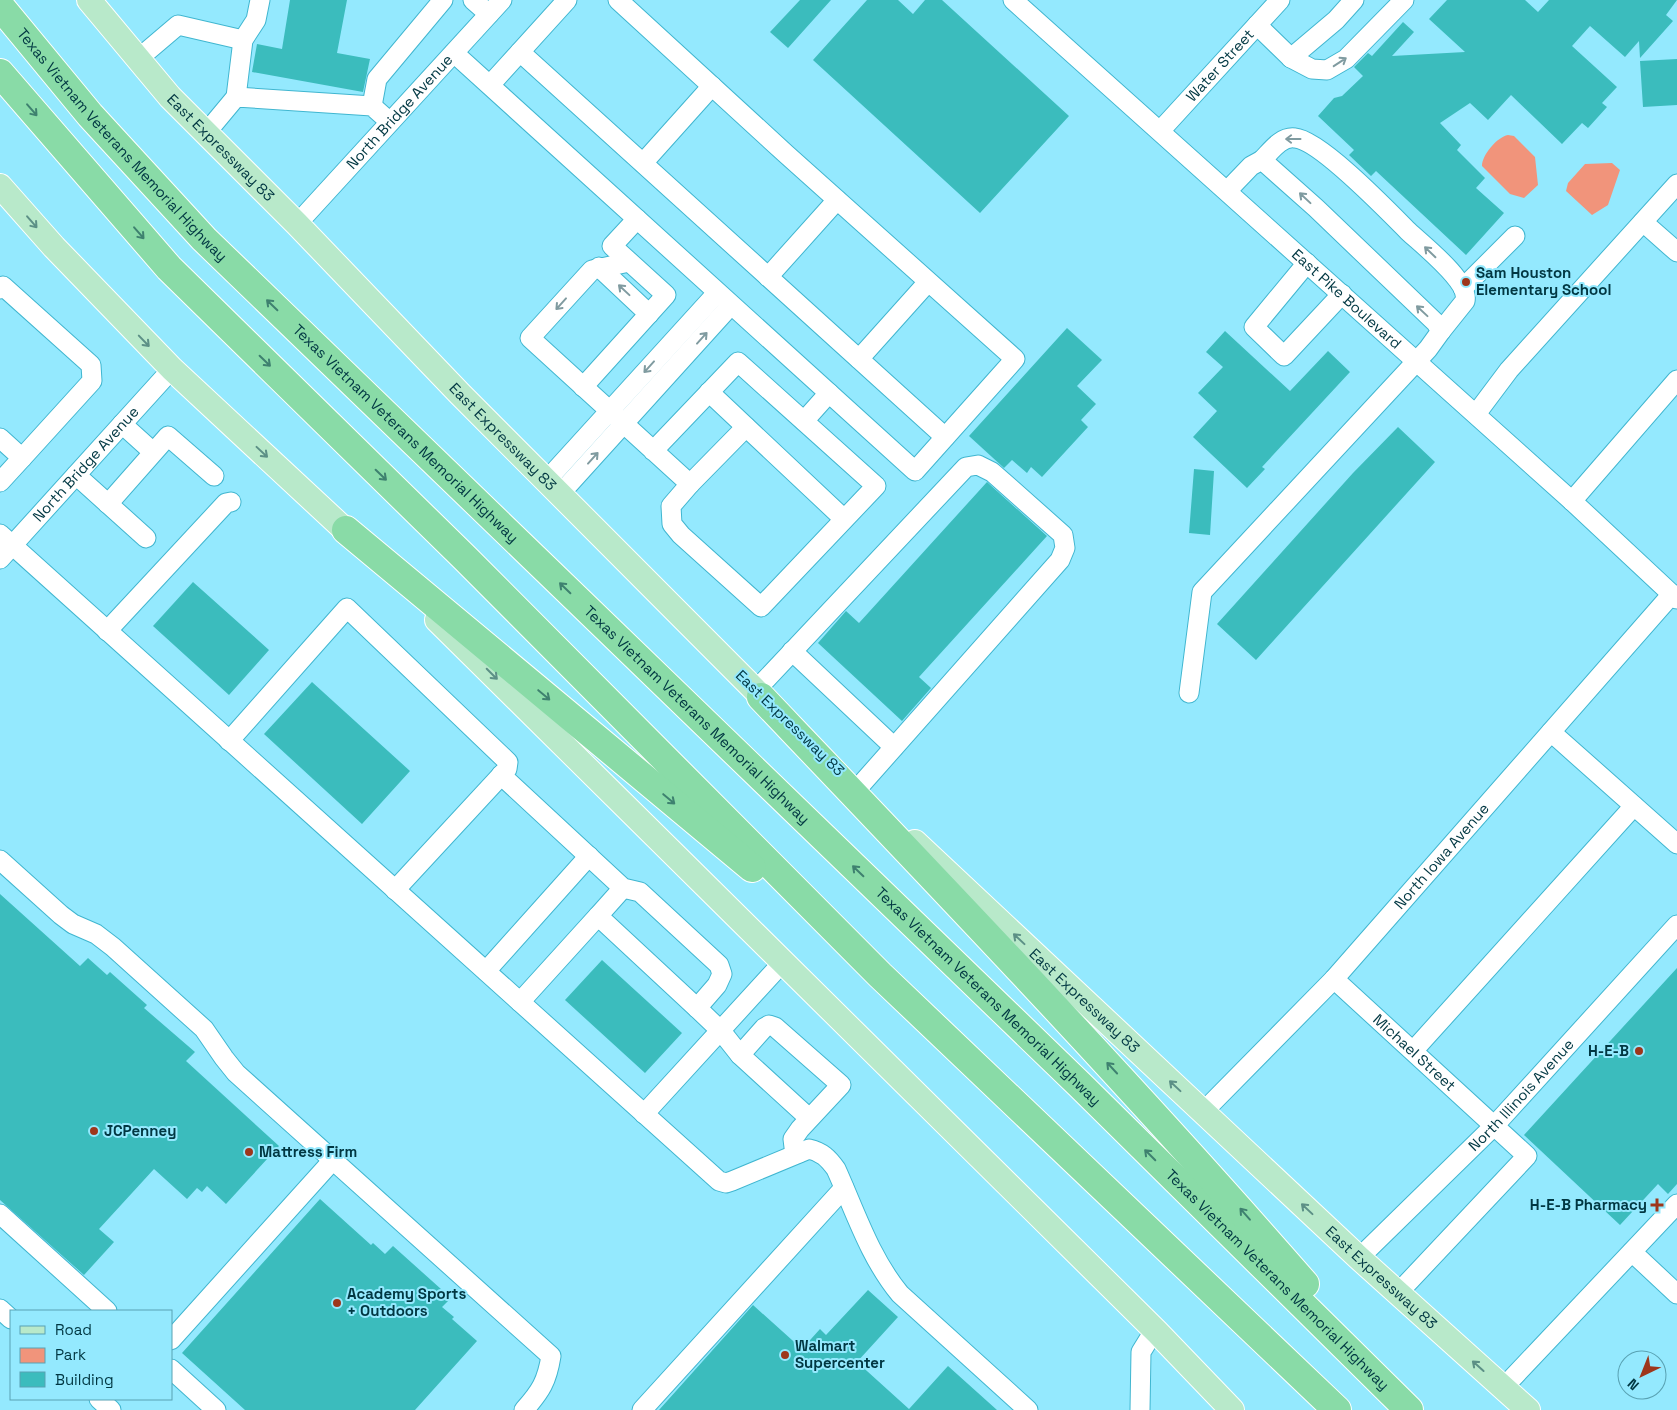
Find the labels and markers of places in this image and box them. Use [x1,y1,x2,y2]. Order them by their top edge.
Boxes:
place label: Sam Houston Elementary School [1476,263,1611,299]
marker: Sam Houston Elementary School [1460,276,1472,288]
place label: H-E-B [1588,1041,1629,1060]
marker: H-E-B [1633,1045,1645,1057]
place label: JCPenney [104,1121,176,1140]
marker: JCPenney [88,1125,100,1137]
place label: Mattress Firm [259,1142,357,1161]
marker: Mattress Firm [243,1146,255,1158]
place label: H-E-B Pharmacy [1530,1195,1647,1214]
marker: H-E-B Pharmacy [1651,1199,1663,1211]
place label: Academy Sports + Outdoors [347,1284,466,1320]
marker: Academy Sports + Outdoors [331,1297,343,1309]
place label: Walmart Supercenter [795,1336,885,1372]
marker: Walmart Supercenter [779,1349,791,1361]

